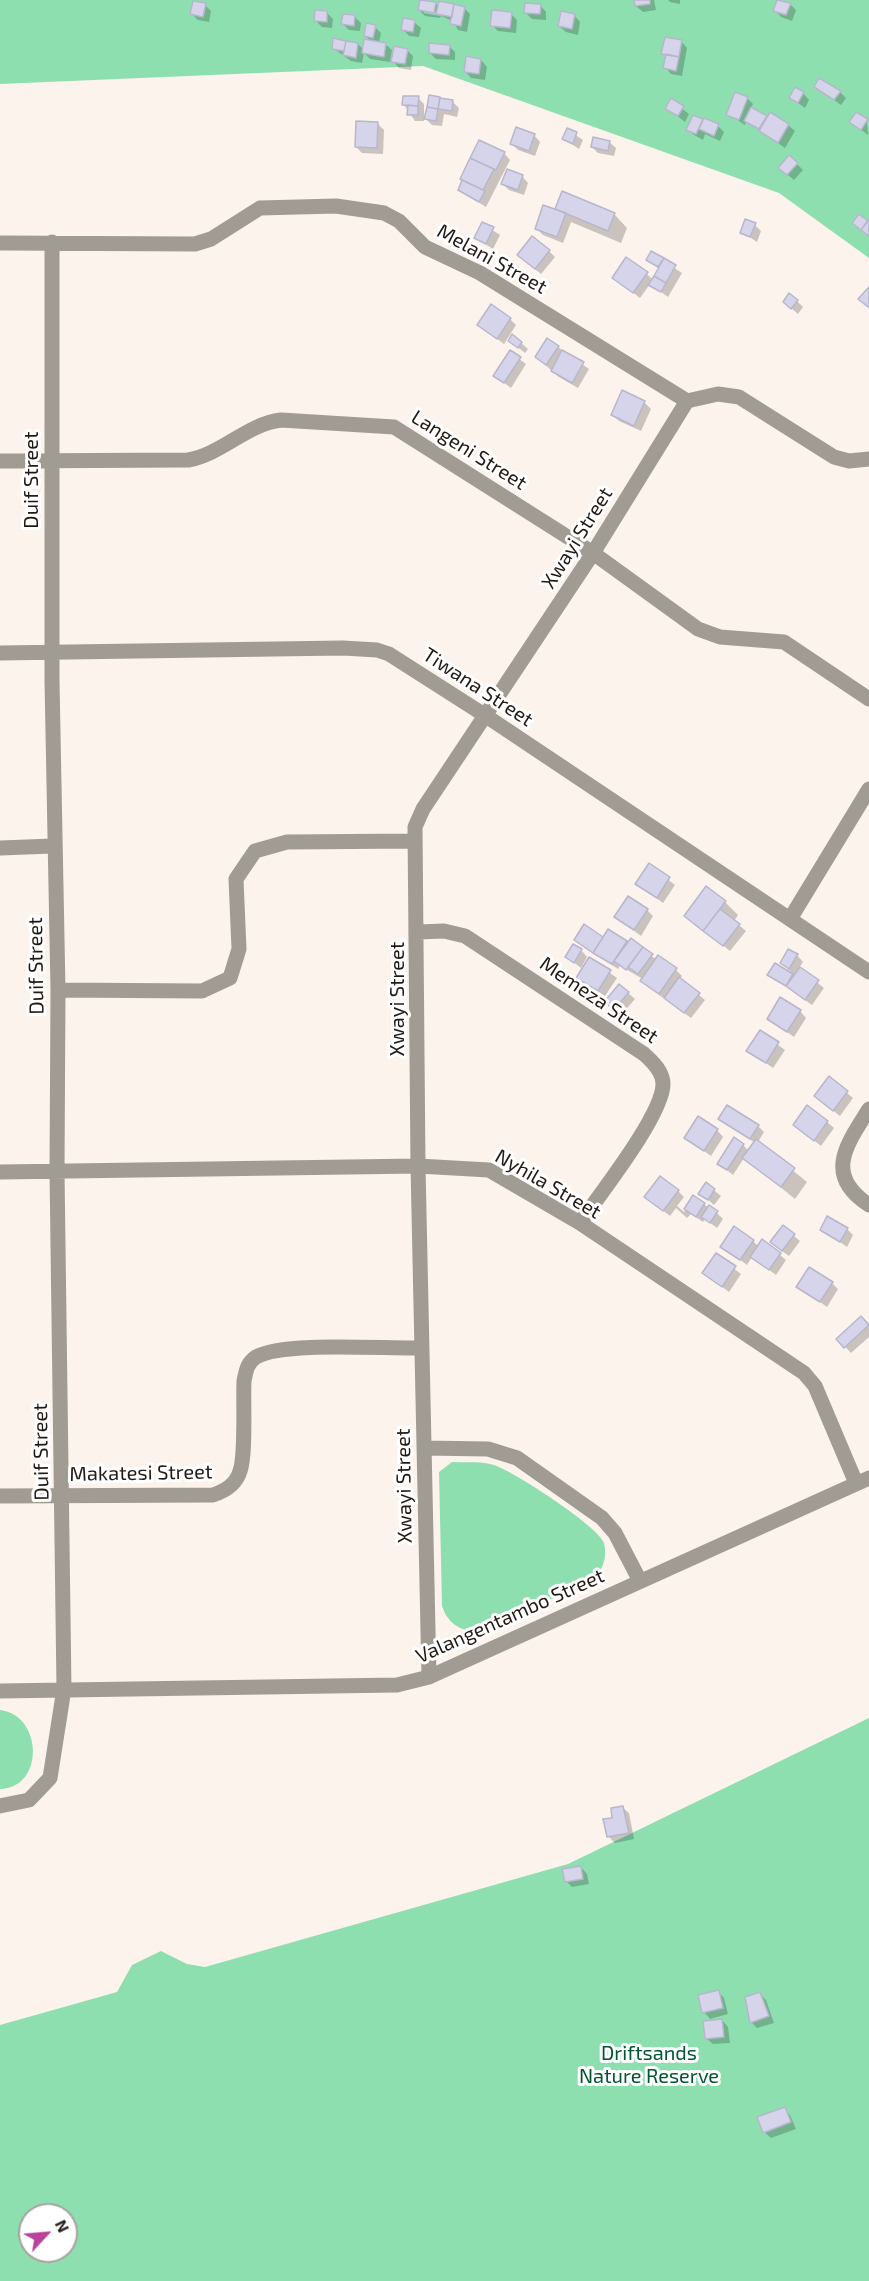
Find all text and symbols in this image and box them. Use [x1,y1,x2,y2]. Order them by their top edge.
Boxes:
street label: Melani Street [433,219,551,299]
street label: Langeni Street [407,405,531,495]
street label: Duif Street [19,431,43,529]
street label: Xwayi Street [536,483,618,593]
street label: Tiwana Street [418,642,538,732]
street label: Duif Street [23,917,49,1015]
street label: Xwayi Street [385,942,409,1056]
street label: Memeza Street [535,952,663,1048]
street label: Nyhila Street [491,1144,605,1224]
street label: Duif Street [28,1403,54,1501]
street label: Xwayi Street [391,1428,417,1544]
street label: Makatesi Street [69,1460,213,1486]
street label: Valangentambo Street [412,1564,608,1668]
park label: Driftsands Nature Reserve [579,2041,719,2088]
north arrow [18,2203,78,2263]
text: N [52,2216,74,2235]

